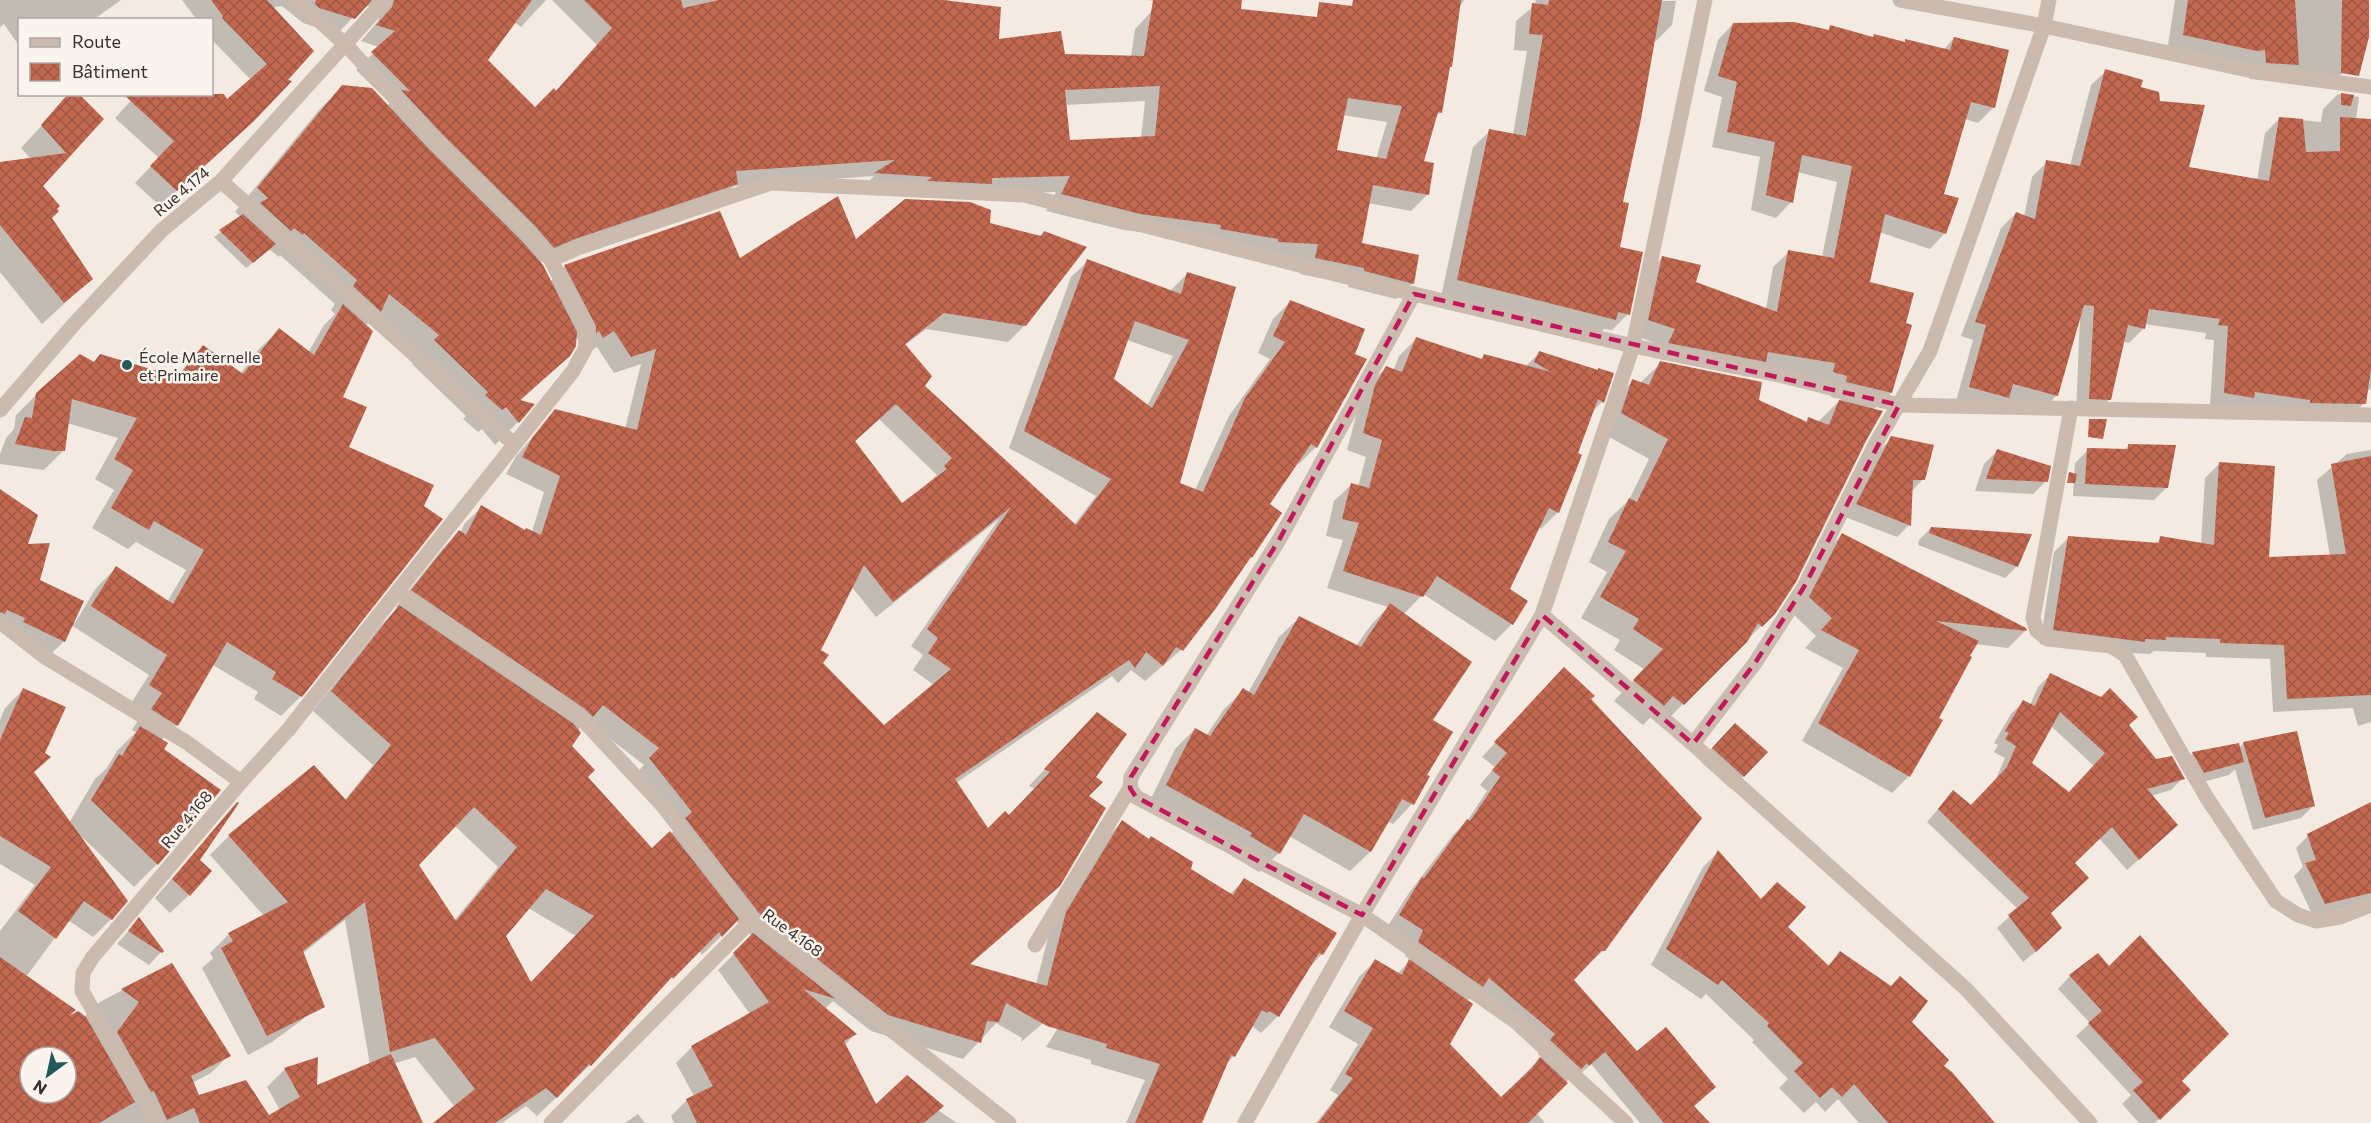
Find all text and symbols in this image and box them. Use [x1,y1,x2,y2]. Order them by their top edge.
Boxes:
legend [18,18,213,96]
text: Route [72,30,121,52]
text: Bâtiment [72,60,148,82]
street label: Rue 4.174 [149,162,213,220]
place label: École Maternelle et Primaire [139,347,261,384]
marker: École Maternelle et Primaire [120,358,134,372]
street label: Rue 4.168 [156,786,216,852]
street label: Rue 4.168 [759,904,827,960]
north arrow [18,1045,78,1105]
text: N [29,1077,50,1099]

